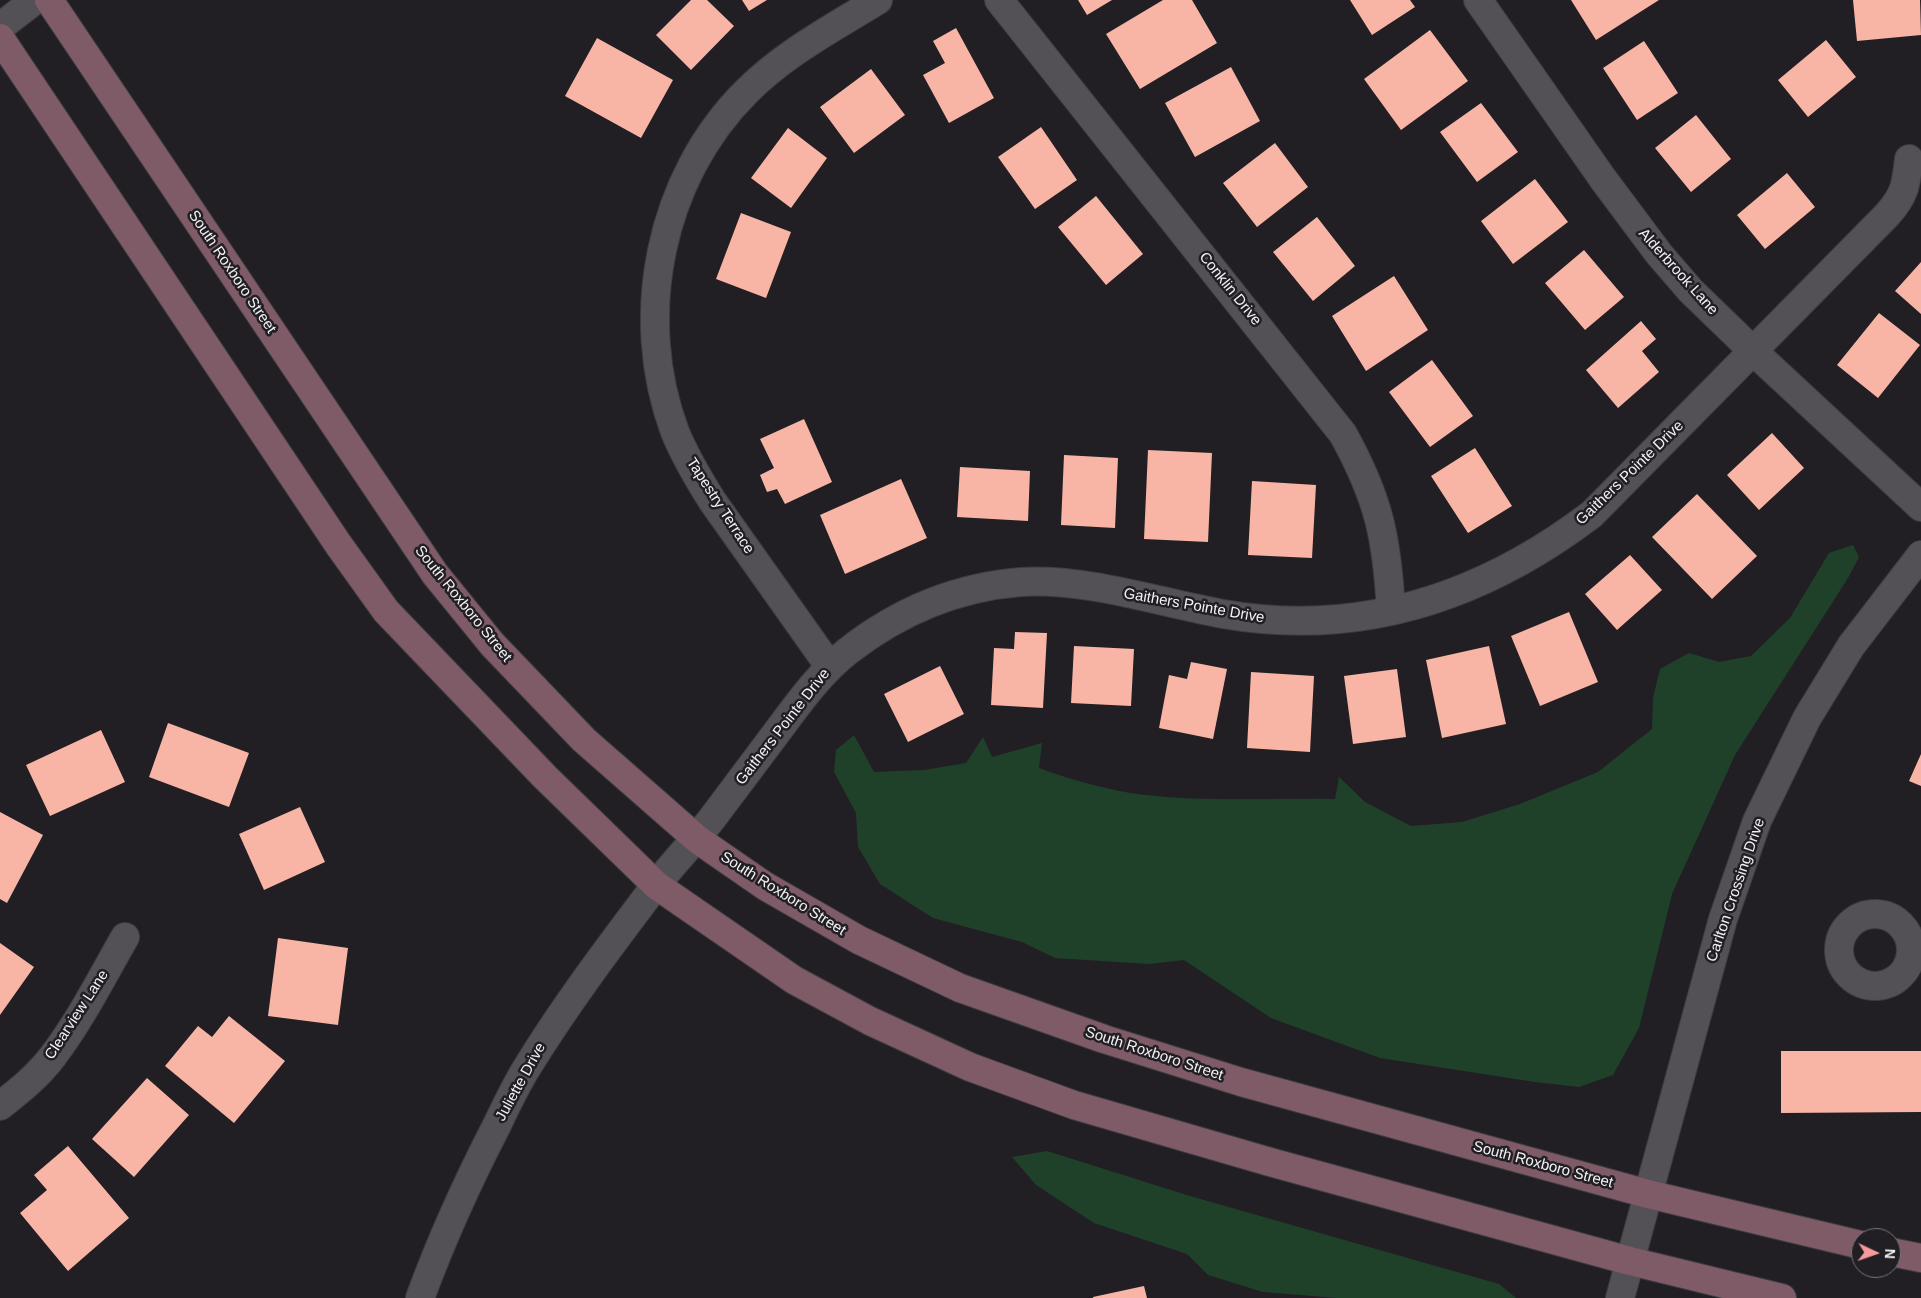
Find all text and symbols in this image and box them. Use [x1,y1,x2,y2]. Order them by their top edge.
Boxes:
street label: South Roxboro Street [184,207,280,337]
street label: Alderbrook Lane [1634,225,1722,319]
street label: Conklin Drive [1195,249,1265,329]
street label: Gaithers Pointe Drive [1572,417,1688,529]
street label: Tapestry Terrace [682,455,758,557]
street label: South Roxboro Street [411,542,515,666]
street label: Gaithers Pointe Drive [1122,585,1266,627]
street label: Gaithers Pointe Drive [732,665,834,789]
street label: Carlton Crossing Drive [1703,816,1769,964]
street label: South Roxboro Street [717,848,849,940]
street label: Clearview Lane [41,967,113,1063]
street label: South Roxboro Street [1083,1023,1225,1085]
street label: Juliette Drive [492,1040,550,1124]
street label: South Roxboro Street [1471,1138,1615,1192]
north arrow [1851,1228,1901,1278]
text: N [1882,1248,1898,1259]

